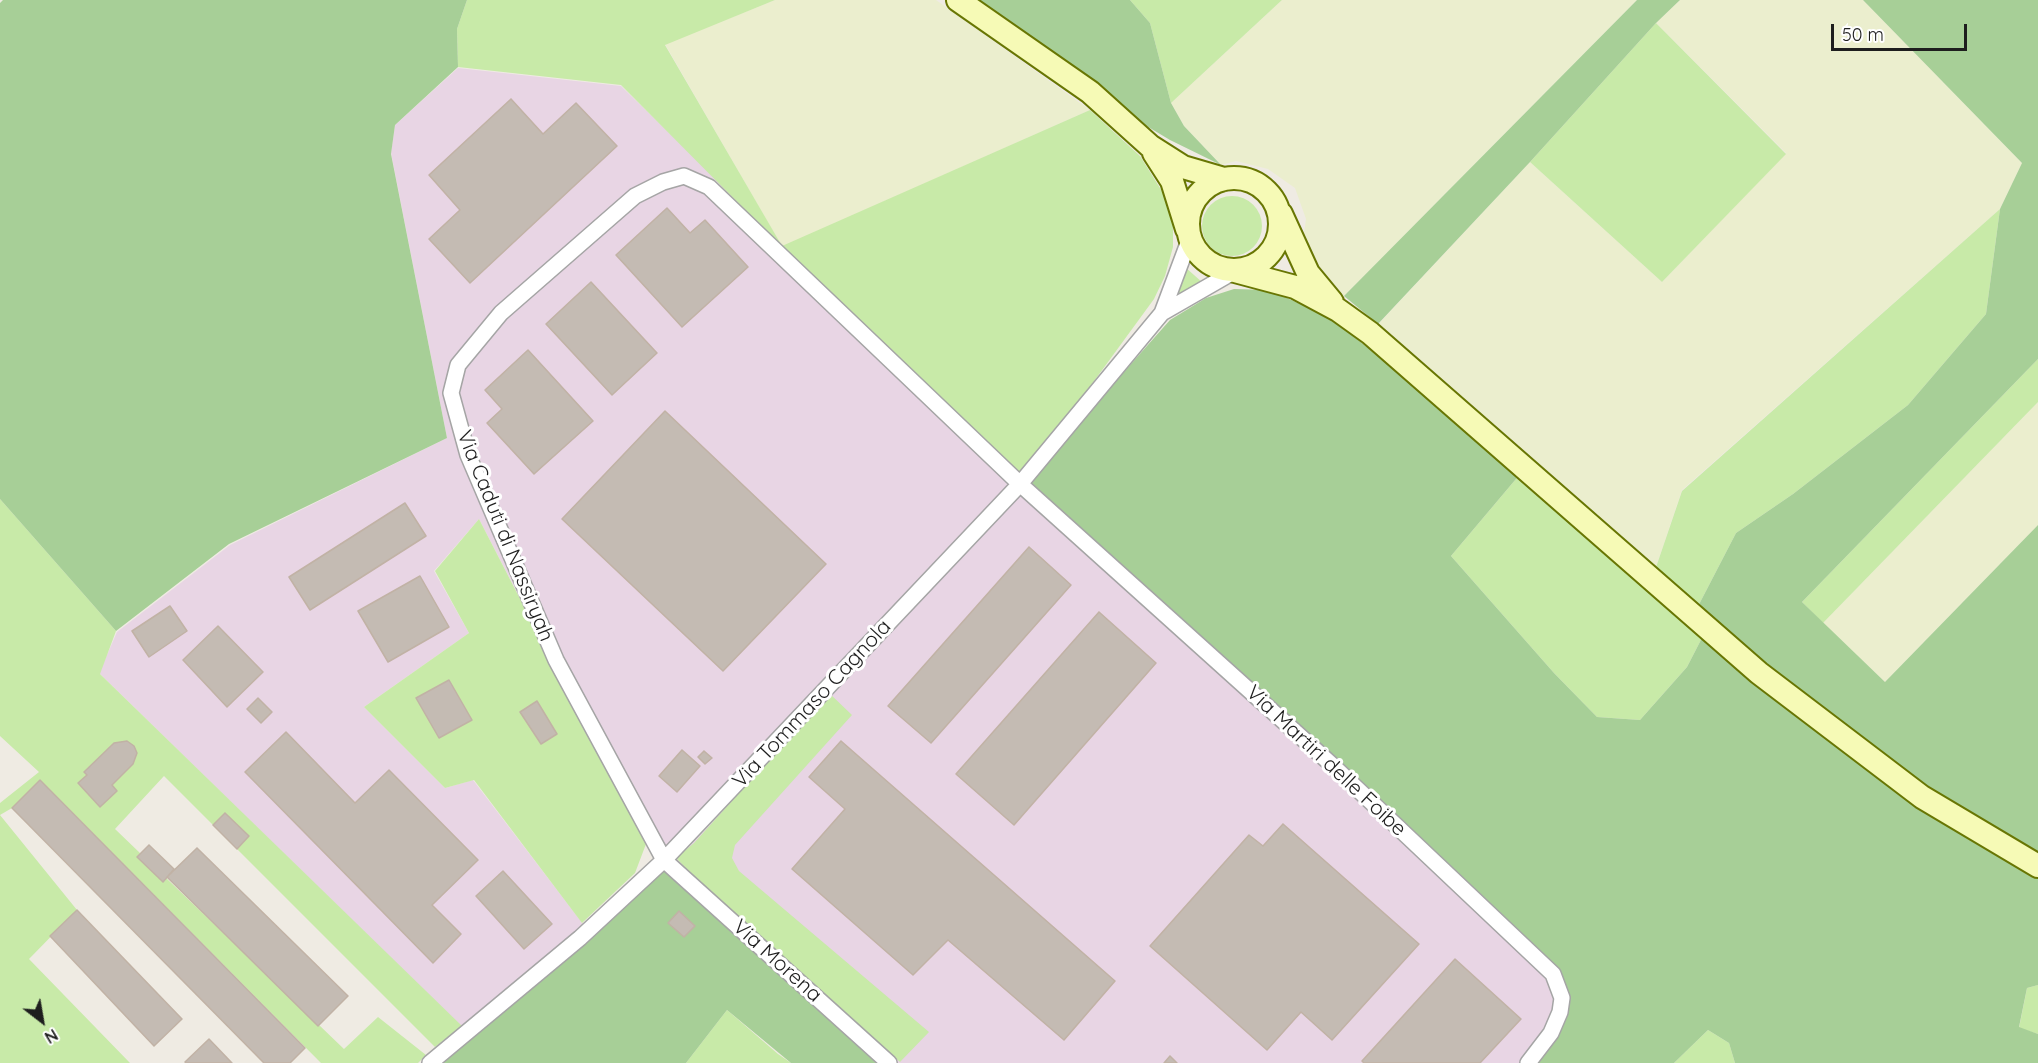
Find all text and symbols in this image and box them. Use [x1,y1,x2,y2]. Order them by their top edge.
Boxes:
scale bar [1834,12,1970,50]
text: 50 m [1842,23,1884,46]
street label: Via Caduti di Nassiryah [451,427,559,645]
street label: Via Tommaso Cagnola [727,615,897,793]
street label: Via Martiri delle Foibe [1241,680,1411,842]
street label: Via Morena [727,914,827,1008]
north arrow [12,991,72,1051]
text: N [41,1025,61,1048]

